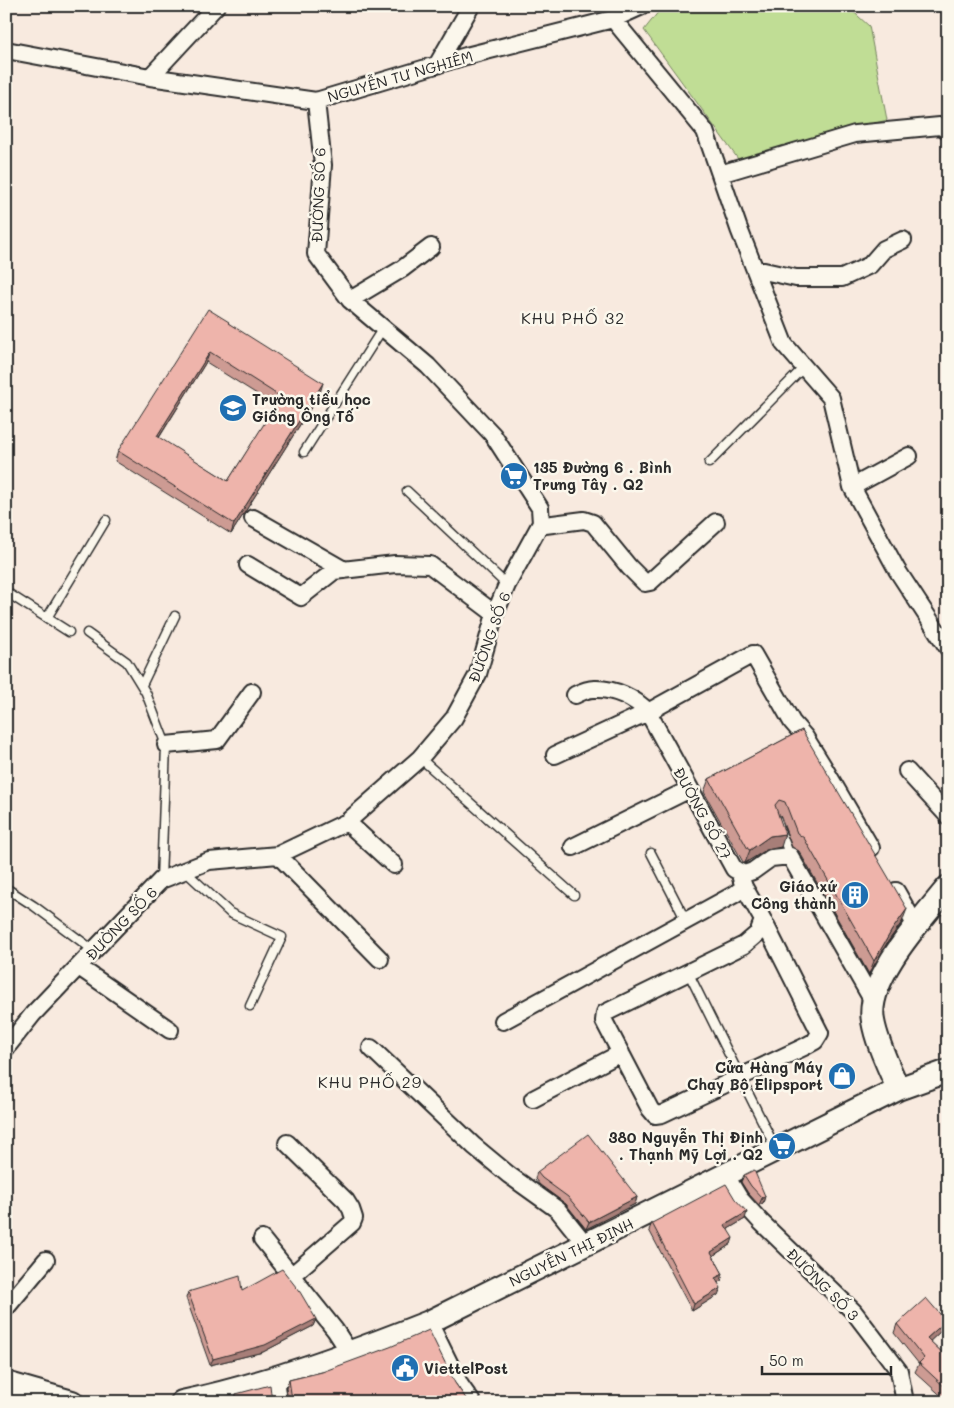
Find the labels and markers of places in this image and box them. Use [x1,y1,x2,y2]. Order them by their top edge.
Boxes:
place label: Trường tiểu học Giồng Ông Tố [252,389,371,426]
school or university icon: Trường tiểu học Giồng Ông Tố [218,393,248,423]
place label: 135 Đường 6 . Bình Trưng Tây . Q2 [533,457,672,494]
supermarket icon: 135 Đường 6 . Bình Trưng Tây . Q2 [499,461,529,491]
place label: Giáo xứ Công thành [751,876,837,913]
building icon: Giáo xứ Công thành [840,880,870,910]
place label: Cửa Hàng Máy Chạy Bộ Elipsport [687,1057,823,1094]
shop icon: Cửa Hàng Máy Chạy Bộ Elipsport [827,1061,857,1091]
place label: 380 Nguyễn Thị Định . Thạnh Mỹ Lợi . Q2 [608,1127,763,1164]
supermarket icon: 380 Nguyễn Thị Định . Thạnh Mỹ Lợi . Q2 [767,1131,797,1161]
public building icon: ViettelPost [390,1353,420,1383]
place label: ViettelPost [424,1358,508,1378]

